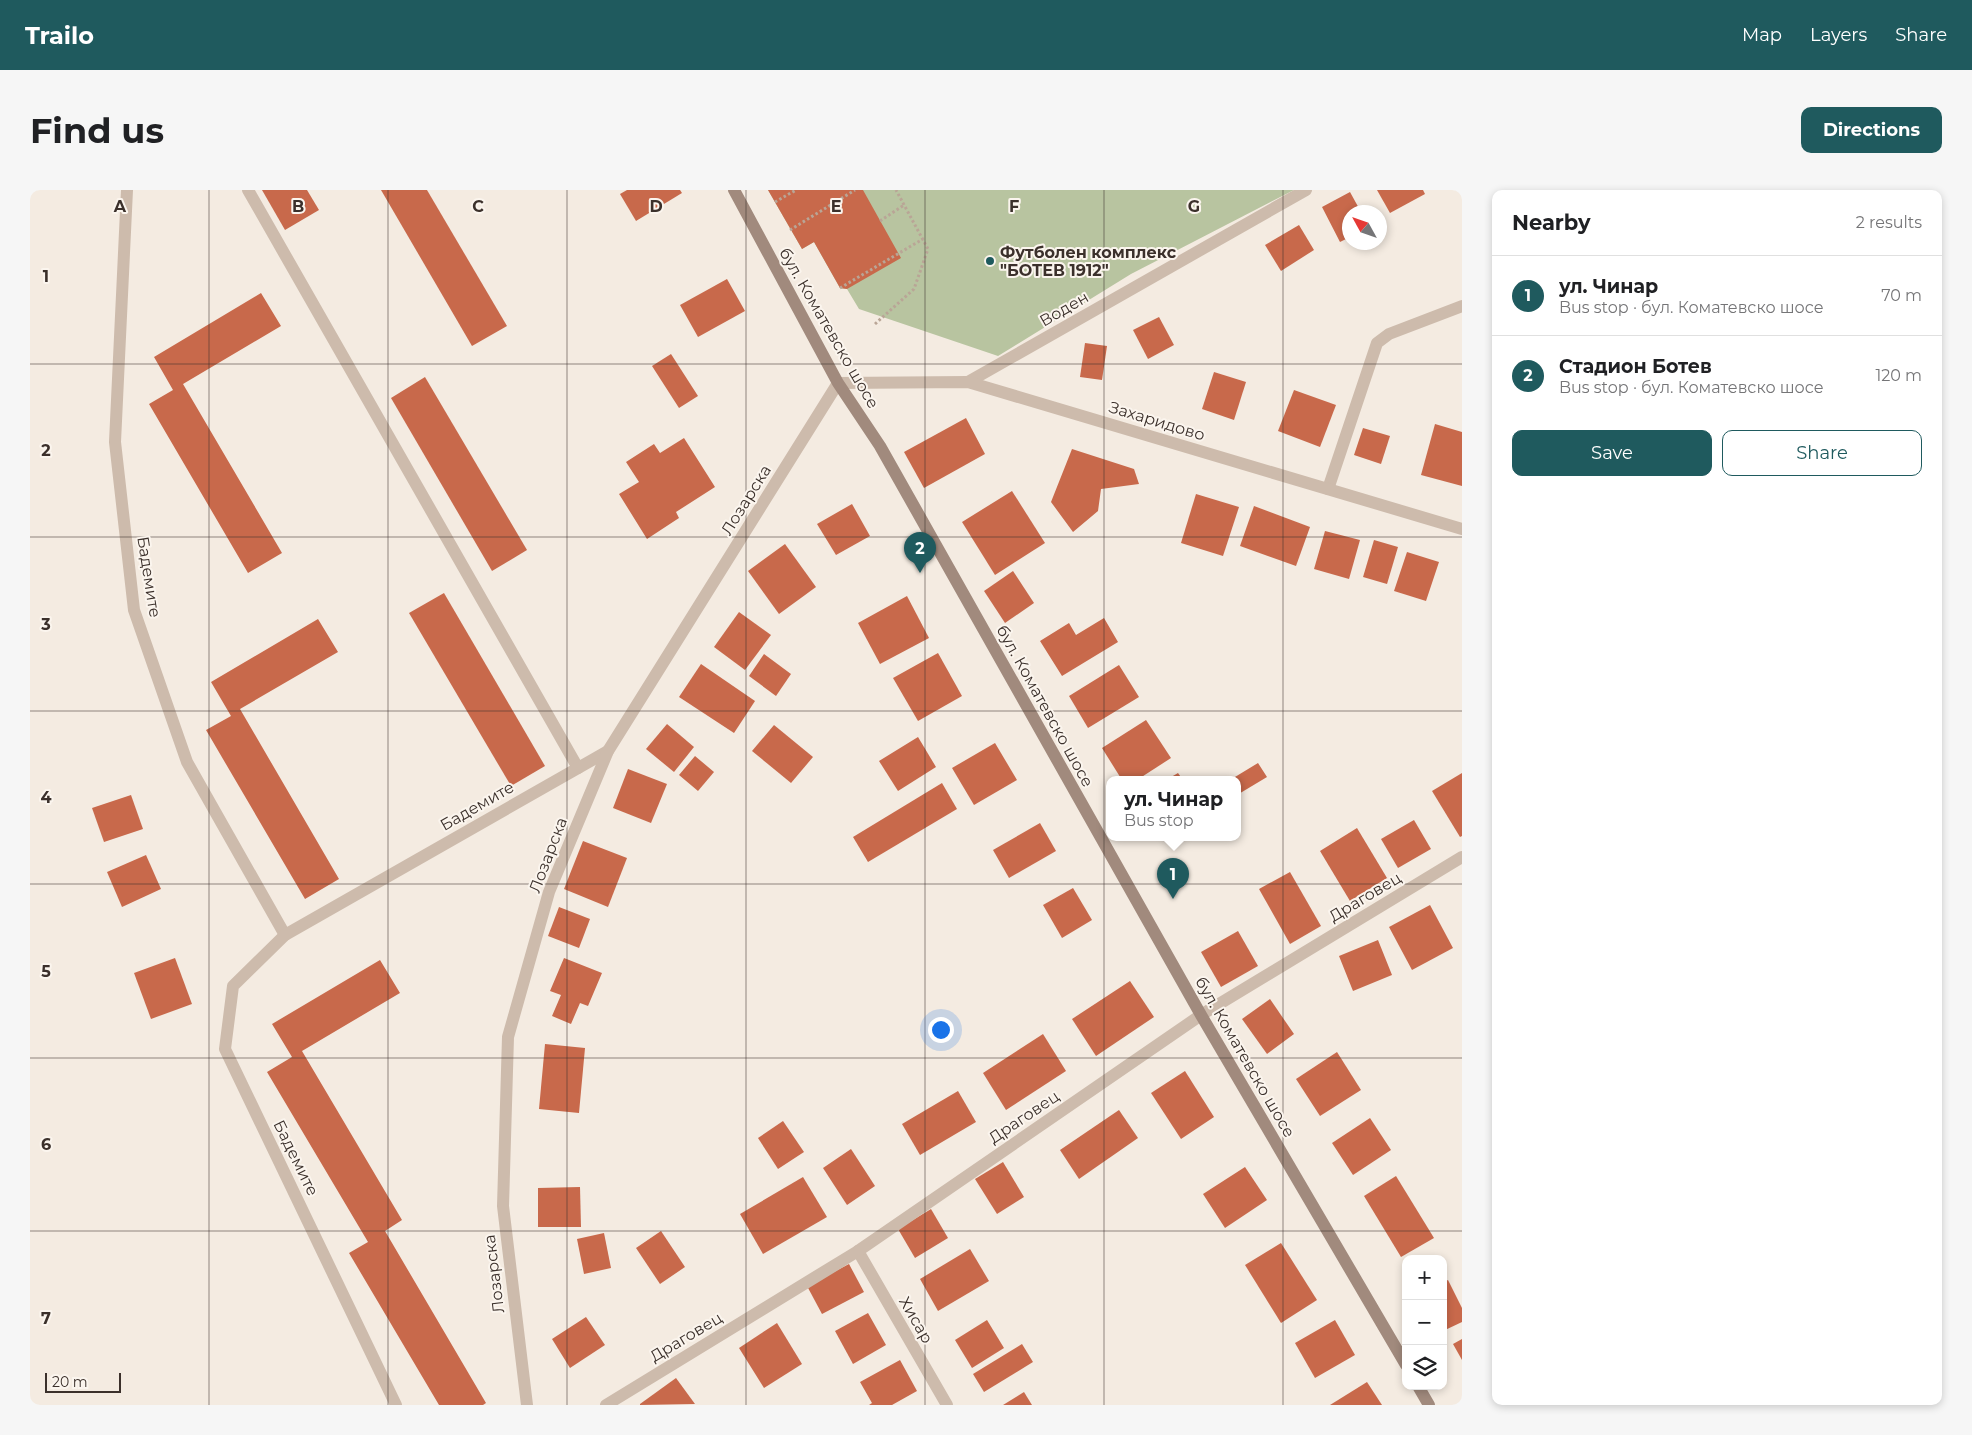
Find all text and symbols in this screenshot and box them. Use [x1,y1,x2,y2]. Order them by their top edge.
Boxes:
text: Trailo [25,21,94,50]
text: Map [1742,24,1782,46]
text: Layers [1810,24,1867,46]
text: Share [1895,24,1947,46]
button: Directions [1801,107,1942,153]
text: Find us [30,109,164,152]
text: A [113,197,127,216]
text: B [292,197,304,216]
text: C [472,197,484,216]
text: D [649,197,663,216]
text: E [831,197,841,216]
text: F [1009,197,1019,216]
text: G [1188,197,1200,216]
north arrow [1342,205,1387,250]
text: Nearby [1512,210,1591,235]
text: 2 results [1856,213,1922,232]
place label: Футболен комплекс "БОТЕВ 1912" [1000,243,1177,280]
street label: бул. Коматевско шосе [775,244,883,412]
marker: Футболен комплекс "БОТЕВ 1912" [984,255,996,267]
text: 1 [43,267,49,286]
text: ул. Чинар [1559,275,1658,298]
text: 1 [1525,286,1531,305]
text: 70 m [1881,286,1922,305]
street label: Воден [1036,287,1092,331]
text: Bus stop · бул. Коматевско шосе [1559,298,1824,317]
text: Стадион Ботев [1559,355,1712,378]
text: 2 [1523,366,1533,385]
text: 120 m [1875,366,1922,385]
text: Bus stop · бул. Коматевско шосе [1559,378,1824,397]
street label: Захаридово [1107,397,1207,445]
button: Save [1512,430,1712,476]
button: Share [1722,430,1922,476]
text: 2 [41,441,51,460]
street label: Лозарска [717,461,775,539]
pin: 2 [904,532,936,573]
street label: Бадемите [133,535,165,619]
text: 3 [40,615,51,634]
street label: бул. Коматевско шосе [992,622,1098,790]
popup [1106,776,1241,841]
street label: Бадемите [437,777,517,835]
text: 4 [40,788,52,807]
text: ул. Чинар [1124,788,1223,811]
text: Bus stop [1124,811,1194,830]
street label: Лозарска [525,815,571,895]
pin: 1 [1157,858,1189,899]
street label: Драговец [1325,868,1405,926]
text: 5 [41,962,51,981]
street label: бул. Коматевско шосе [1191,973,1299,1141]
your location [928,1017,954,1043]
street label: Драговец [985,1086,1063,1148]
street label: Бадемите [269,1117,323,1199]
text: 6 [41,1135,51,1154]
street label: Лозарска [480,1234,508,1314]
map controls [1402,1255,1447,1390]
button: + [1402,1255,1447,1300]
street label: Хисар [895,1293,937,1347]
button: − [1402,1300,1447,1345]
street label: Драговец [646,1308,726,1366]
text: 7 [41,1309,51,1328]
button: layers [1402,1345,1447,1390]
scale bar [45,1370,121,1393]
text: 20 m [52,1373,88,1391]

